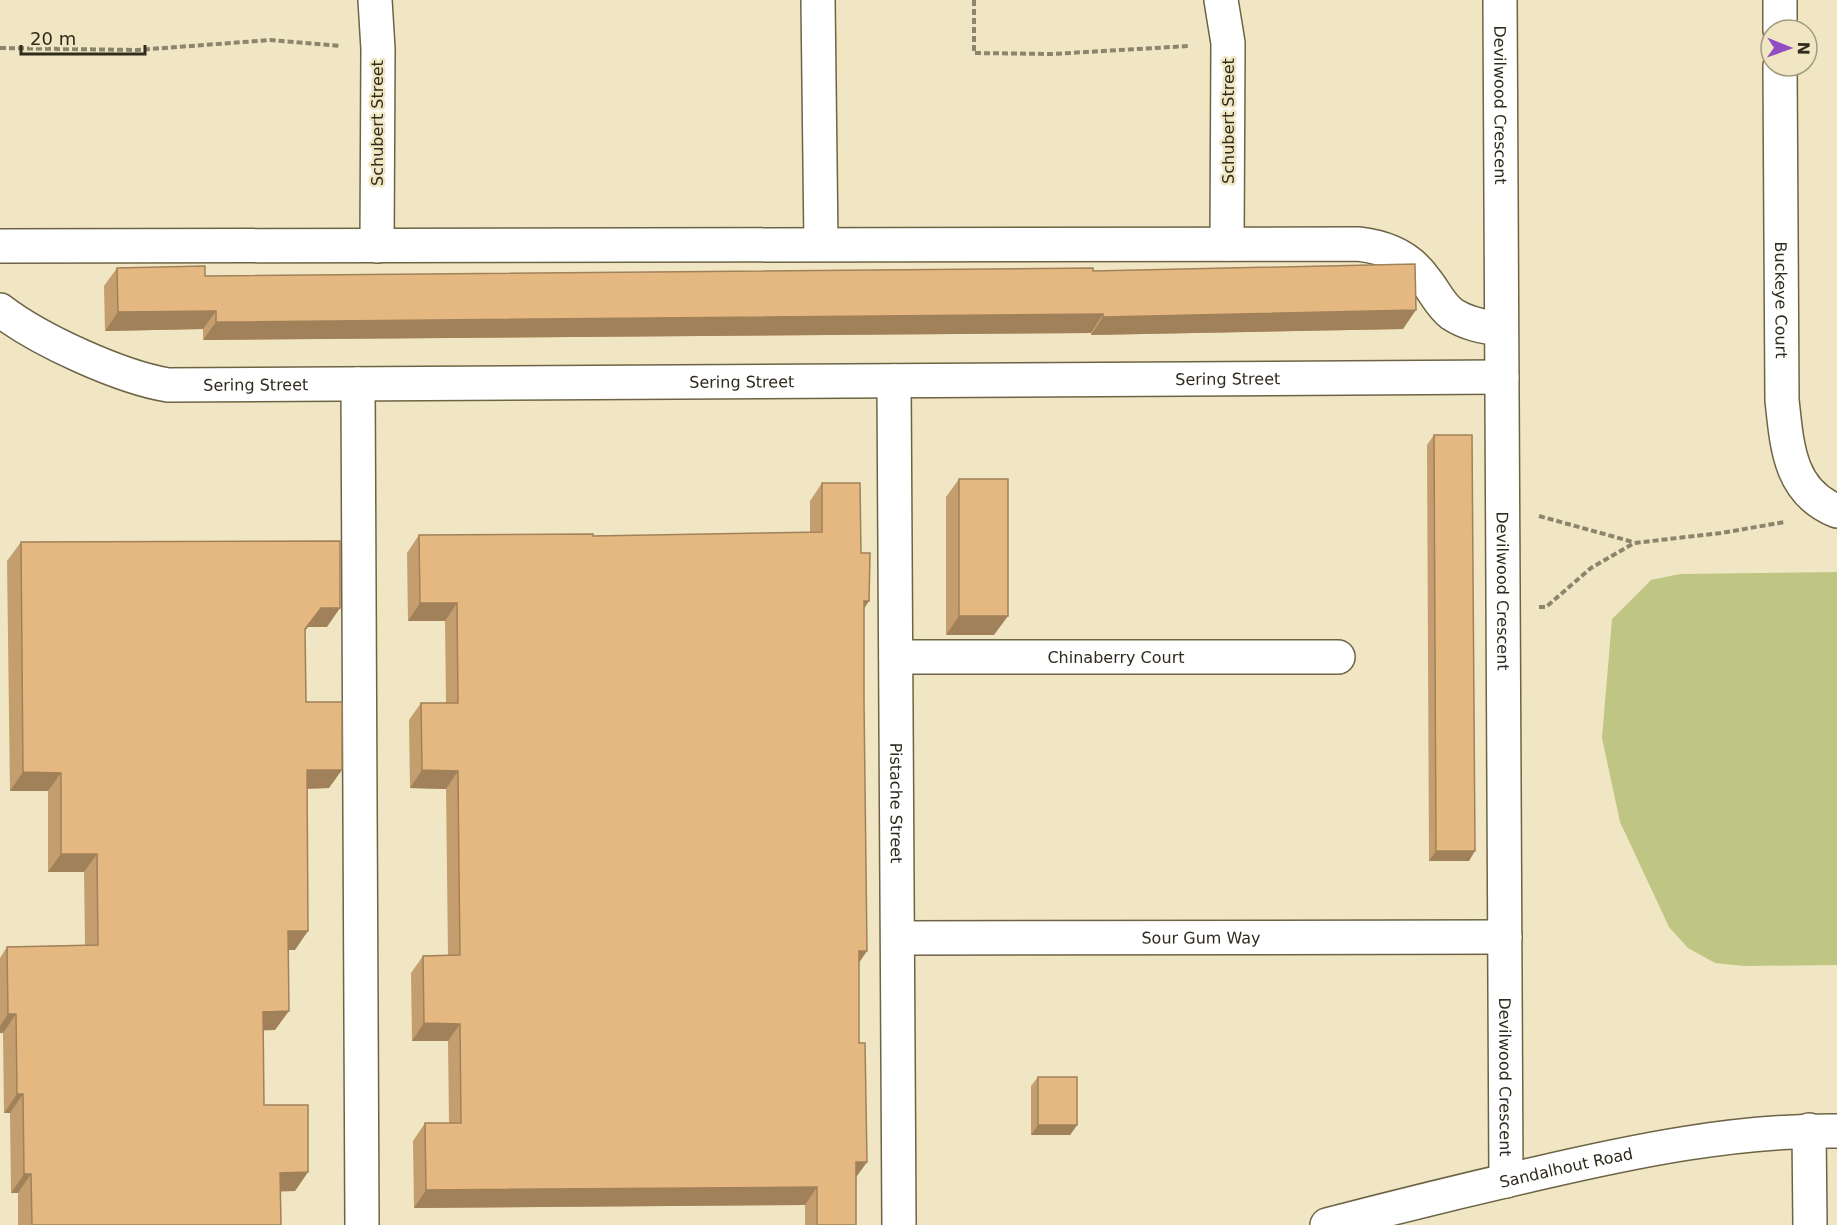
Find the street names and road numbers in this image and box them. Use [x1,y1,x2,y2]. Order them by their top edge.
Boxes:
street label: Devilwood Crescent [1490,25,1510,185]
street label: Schubert Street [1219,58,1238,184]
street label: Schubert Street [368,60,387,186]
street label: Buckeye Court [1771,242,1791,358]
street label: Sering Street [1175,369,1280,389]
street label: Sering Street [689,372,794,392]
street label: Sering Street [203,375,308,395]
street label: Devilwood Crescent [1493,511,1512,671]
street label: Chinaberry Court [1047,648,1185,667]
street label: Pistache Street [886,743,906,863]
street label: Sour Gum Way [1141,928,1261,948]
street label: Devilwood Crescent [1495,997,1515,1157]
street label: Sandalhout Road [1498,1144,1635,1192]

